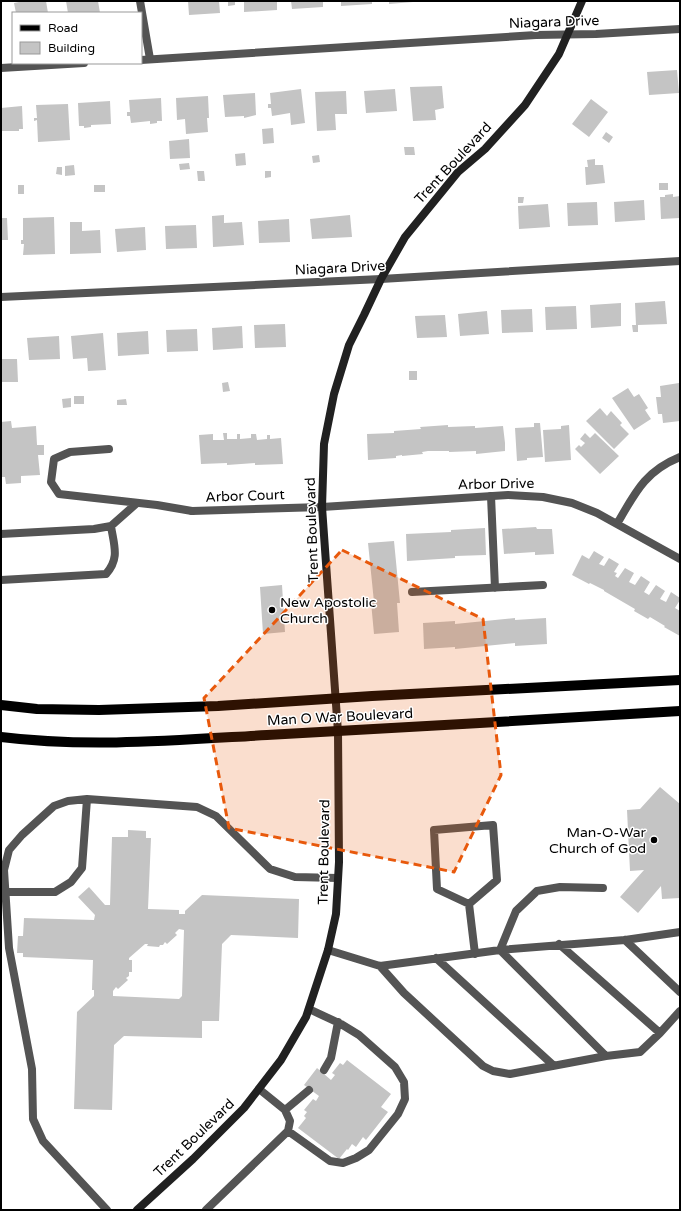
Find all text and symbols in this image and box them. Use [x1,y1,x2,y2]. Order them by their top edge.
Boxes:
legend [12,12,142,64]
street label: Niagara Drive [508,12,600,32]
text: Road [48,21,78,35]
text: Building [48,41,95,55]
street label: Trent Boulevard [411,119,495,207]
street label: Niagara Drive [294,257,386,279]
street label: Arbor Drive [458,475,534,493]
street label: Trent Boulevard [302,477,322,583]
street label: Arbor Court [205,486,286,506]
place label: New Apostolic Church [280,594,376,627]
marker: New Apostolic Church [267,605,277,615]
street label: Man O War Boulevard [267,705,413,729]
street label: Trent Boulevard [315,799,333,905]
place label: Man-O-War Church of God [549,824,647,857]
marker: Man-O-War Church of God [649,835,659,845]
street label: Trent Boulevard [150,1095,238,1181]

